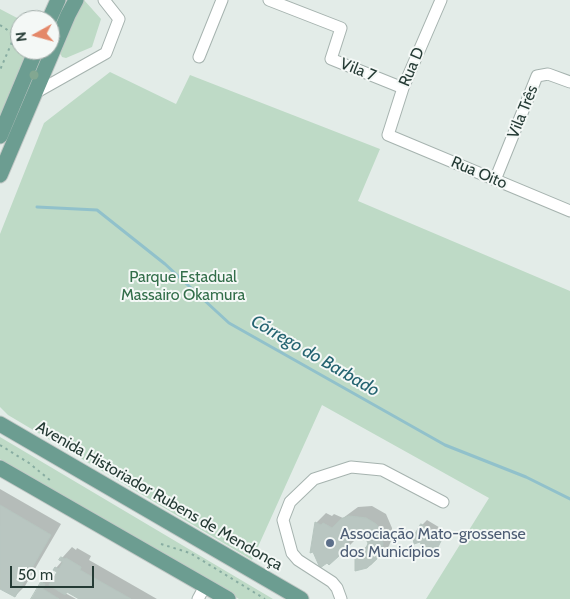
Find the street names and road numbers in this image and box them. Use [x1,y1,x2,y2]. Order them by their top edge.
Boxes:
street label: Rua D [395,44,429,90]
street label: Vila 7 [337,54,379,86]
street label: Vila Três [504,83,542,141]
street label: Rua Oito [448,153,510,193]
street label: Avenida Historiador Rubens de Mendonça [32,417,286,575]

